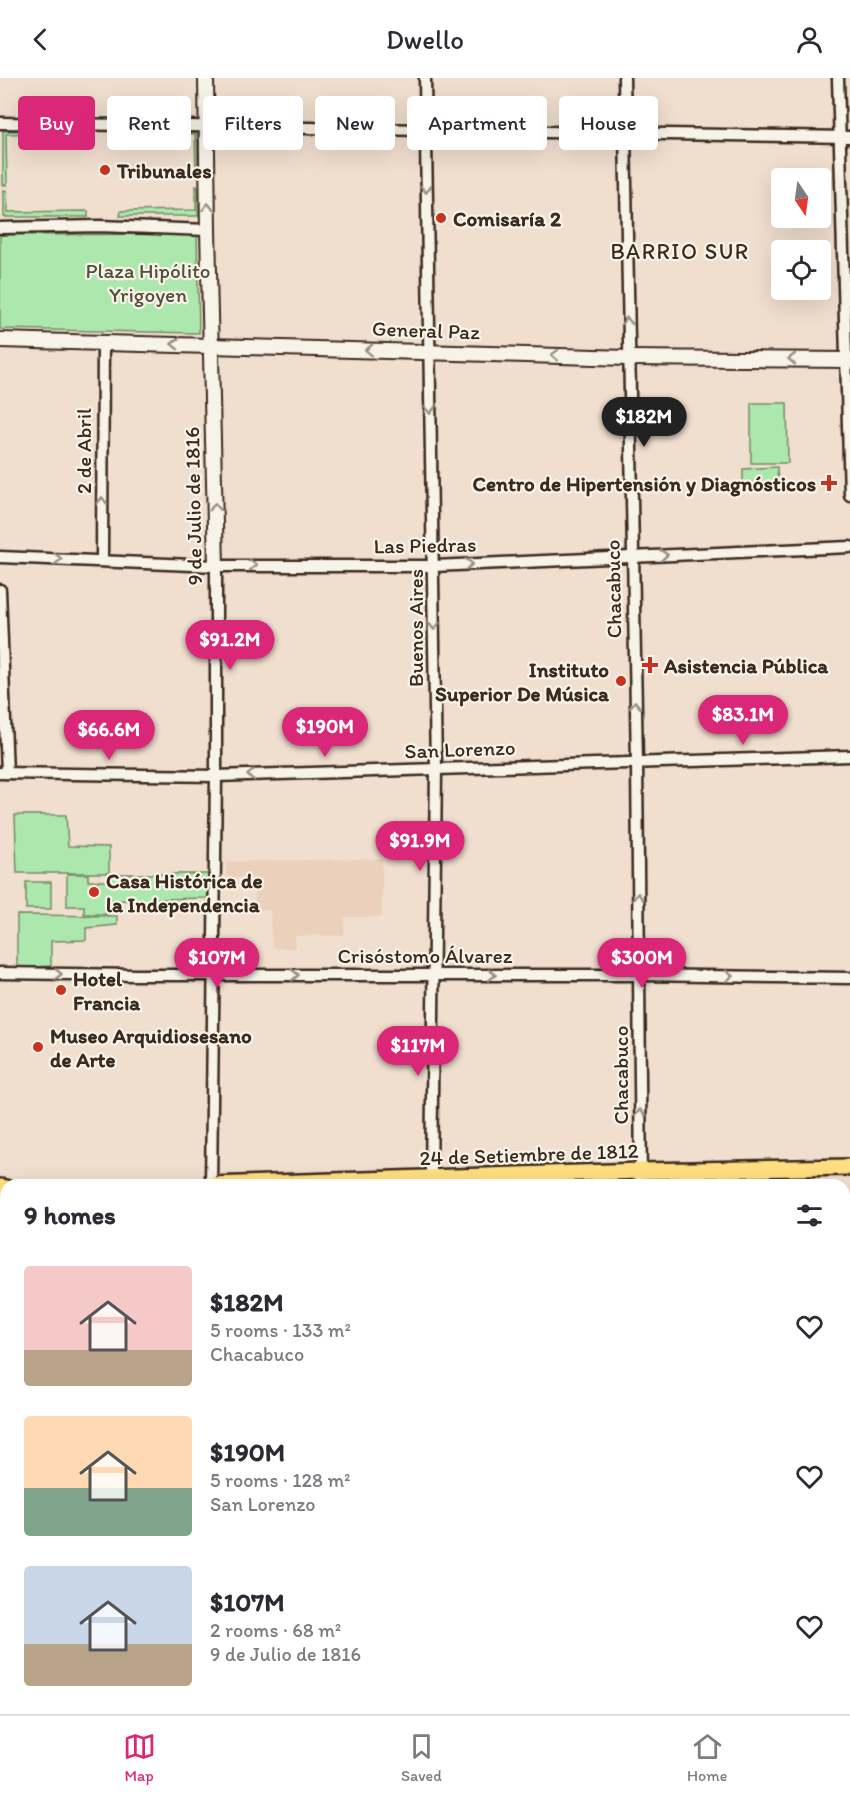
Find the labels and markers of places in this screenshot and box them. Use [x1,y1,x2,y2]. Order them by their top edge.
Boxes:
place label: Tribunales [116,158,211,183]
marker: Tribunales [98,163,112,177]
place label: Comisaría 2 [453,206,561,231]
marker: Comisaría 2 [434,211,448,225]
pin: $182M [602,397,686,448]
place label: Centro de Hipertensión y Diagnósticos [473,471,816,497]
marker: Centro de Hipertensión y Diagnósticos [820,474,838,492]
pin: $91.2M [181,620,279,671]
place label: Asistencia Pública [663,653,829,678]
marker: Asistencia Pública [641,656,659,674]
place label: Instituto Superior De Música [435,657,610,707]
marker: Instituto Superior De Música [614,674,628,688]
pin: $83.1M [694,695,792,746]
pin: $190M [283,707,367,758]
pin: $66.6M [60,710,158,761]
pin: $91.9M [371,821,469,872]
place label: Casa Histórica de la Independencia [106,868,263,918]
marker: Casa Histórica de la Independencia [87,885,101,899]
pin: $107M [175,938,259,989]
pin: $300M [600,938,684,989]
place label: Hotel Francia [73,966,141,1015]
marker: Hotel Francia [54,983,68,997]
place label: Museo Arquidiosesano de Arte [50,1023,252,1072]
pin: $117M [376,1026,460,1077]
marker: Museo Arquidiosesano de Arte [31,1040,45,1054]

